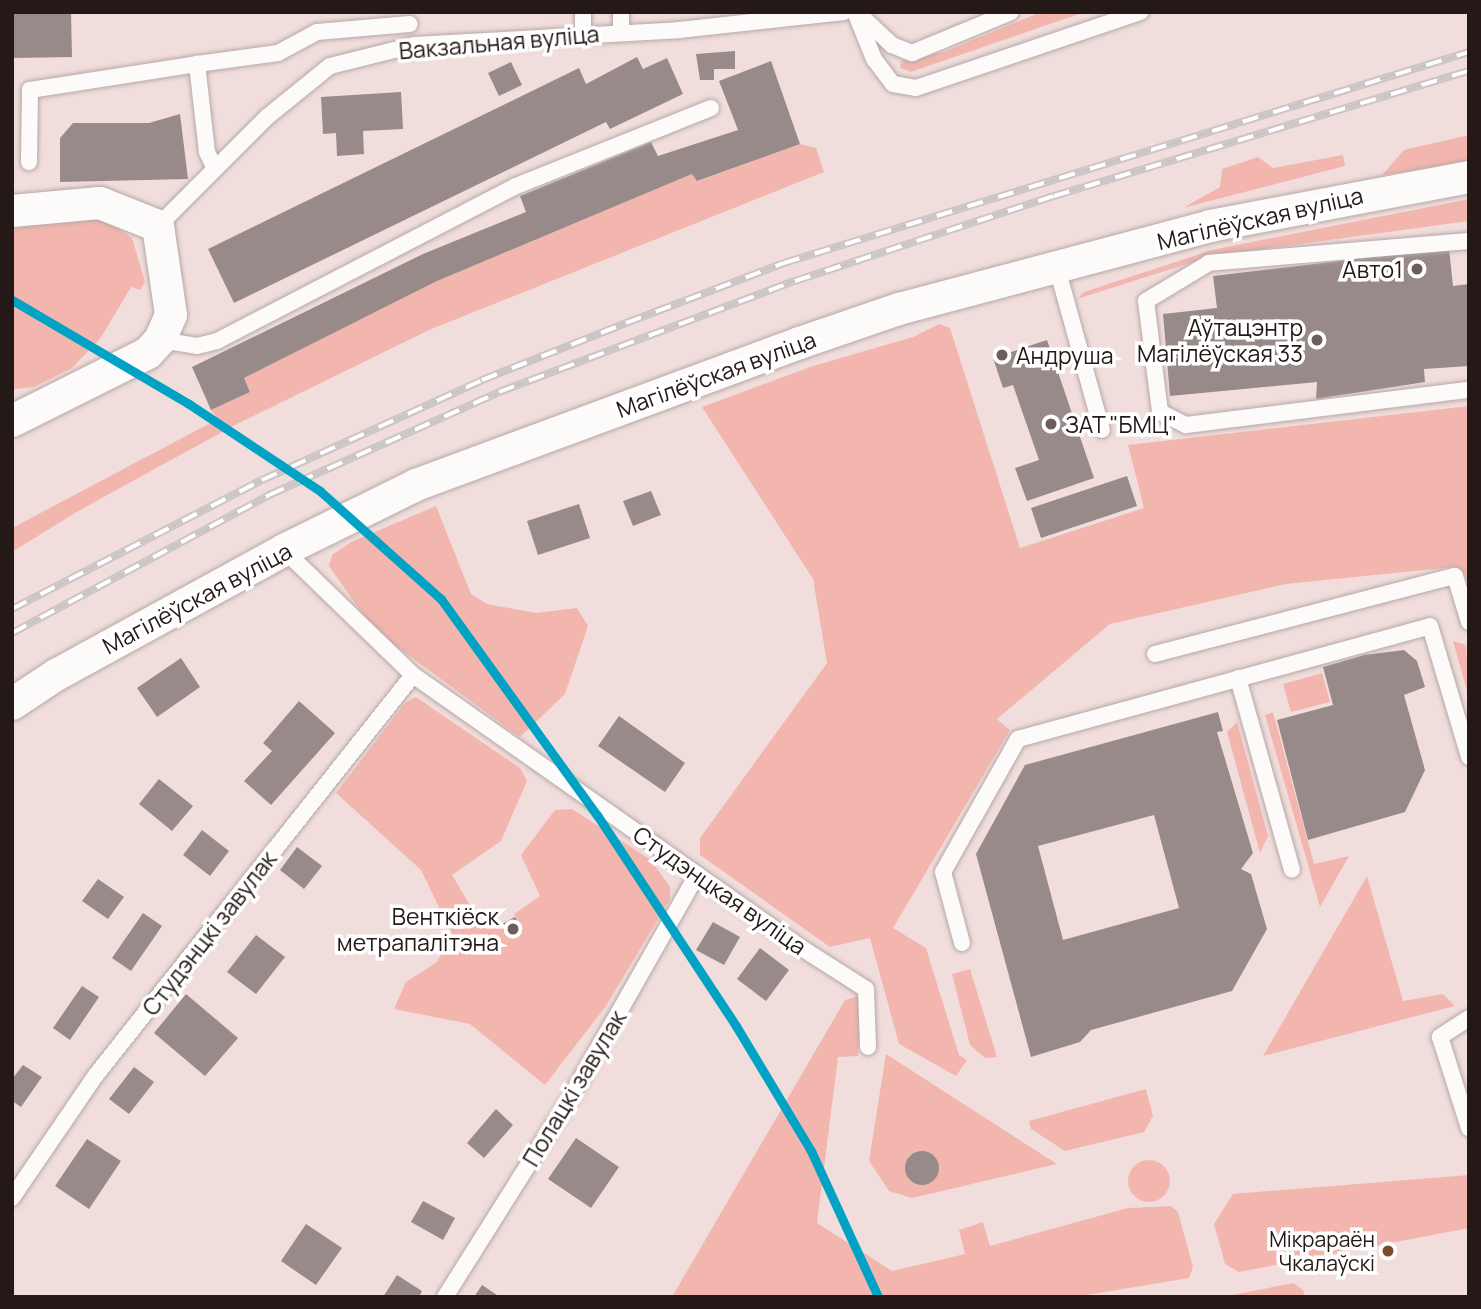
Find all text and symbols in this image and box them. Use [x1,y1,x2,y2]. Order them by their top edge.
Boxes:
street label: Вакзальная вуліца [398,19,600,65]
street label: Магілёўская вуліца [1155,181,1365,255]
place label: Авто1 [1342,255,1403,283]
marker: Авто1 [1409,261,1425,277]
place label: Аўтацэнтр Магілёўская 33 [1137,313,1303,367]
street label: Магілёўская вуліца [613,325,819,423]
marker: Аўтацэнтр Магілёўская 33 [1309,332,1325,348]
place label: Андруша [1016,341,1113,369]
marker: Андруша [994,347,1010,363]
place label: ЗАТ "БМЦ" [1065,410,1178,438]
marker: ЗАТ "БМЦ" [1043,416,1059,432]
street label: Магілёўская вуліца [98,536,296,660]
street label: Студэнцкая вуліца [628,820,812,960]
street label: Студэнцкі завулак [136,845,282,1021]
place label: Венткіёск метрапалітэна [337,902,499,956]
marker: Венткіёск метрапалітэна [505,921,521,937]
street label: Полацкі завулак [517,1005,631,1171]
place label: Мікрараён Чкалаўскі [1269,1226,1375,1276]
marker: Мікрараён Чкалаўскі [1381,1244,1395,1258]

